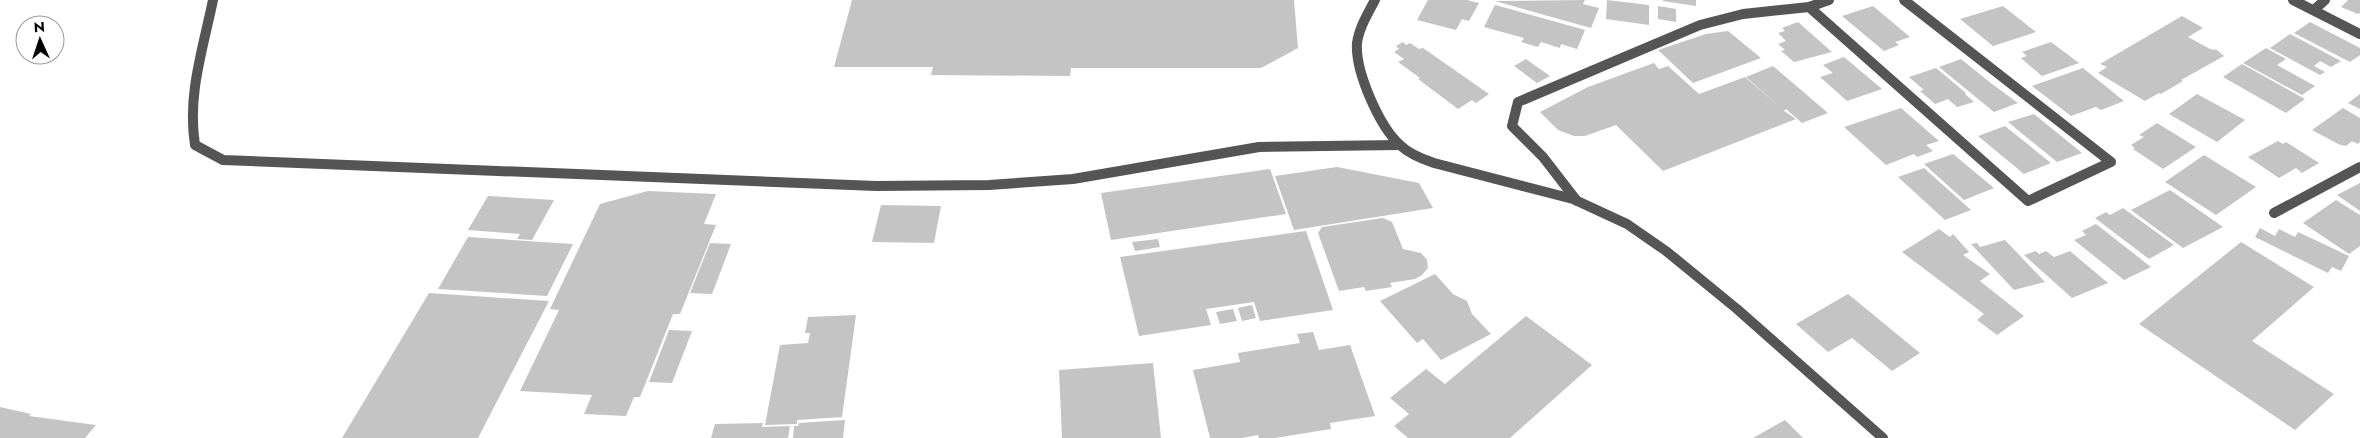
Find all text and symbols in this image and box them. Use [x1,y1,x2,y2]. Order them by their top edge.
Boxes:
north arrow [15,15,65,65]
text: N [33,17,45,37]

